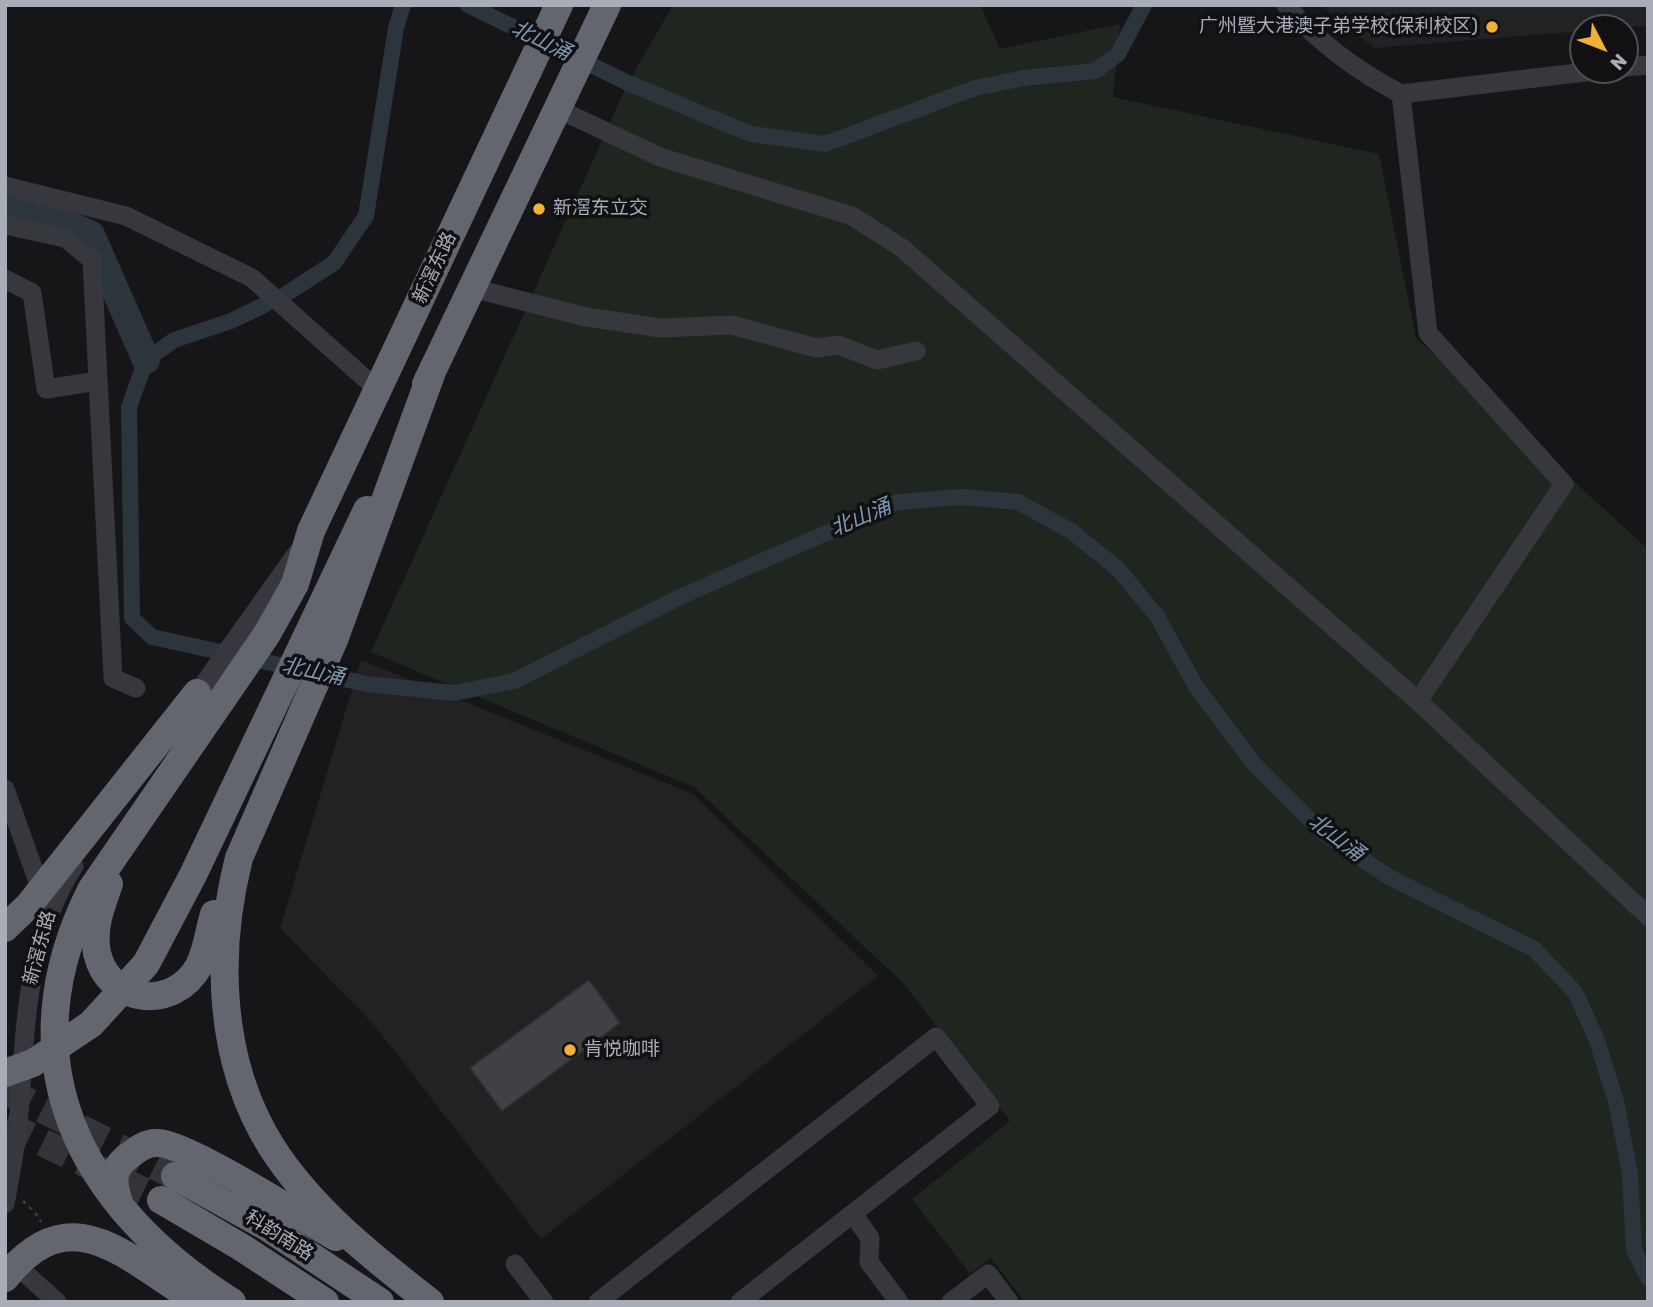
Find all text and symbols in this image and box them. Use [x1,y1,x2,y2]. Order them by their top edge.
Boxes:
north arrow [1569,14,1639,84]
water label: 北山涌 [507,16,575,66]
place label: 广州暨大港澳子弟学校(保利校区) [1199,16,1478,38]
marker: 广州暨大港澳子弟学校(保利校区) [1484,19,1500,35]
text: N [1605,49,1632,75]
place label: 新滘东立交 [553,198,648,220]
marker: 新滘东立交 [531,201,547,217]
street label: 新滘东路 [409,229,461,307]
water label: 北山涌 [827,494,895,542]
water label: 北山涌 [280,653,346,691]
water label: 北山涌 [1303,809,1369,867]
street label: 新滘东路 [19,908,61,988]
place label: 肯悦咖啡 [584,1039,660,1061]
marker: 肯悦咖啡 [562,1042,578,1058]
street label: 科韵南路 [241,1206,317,1266]

